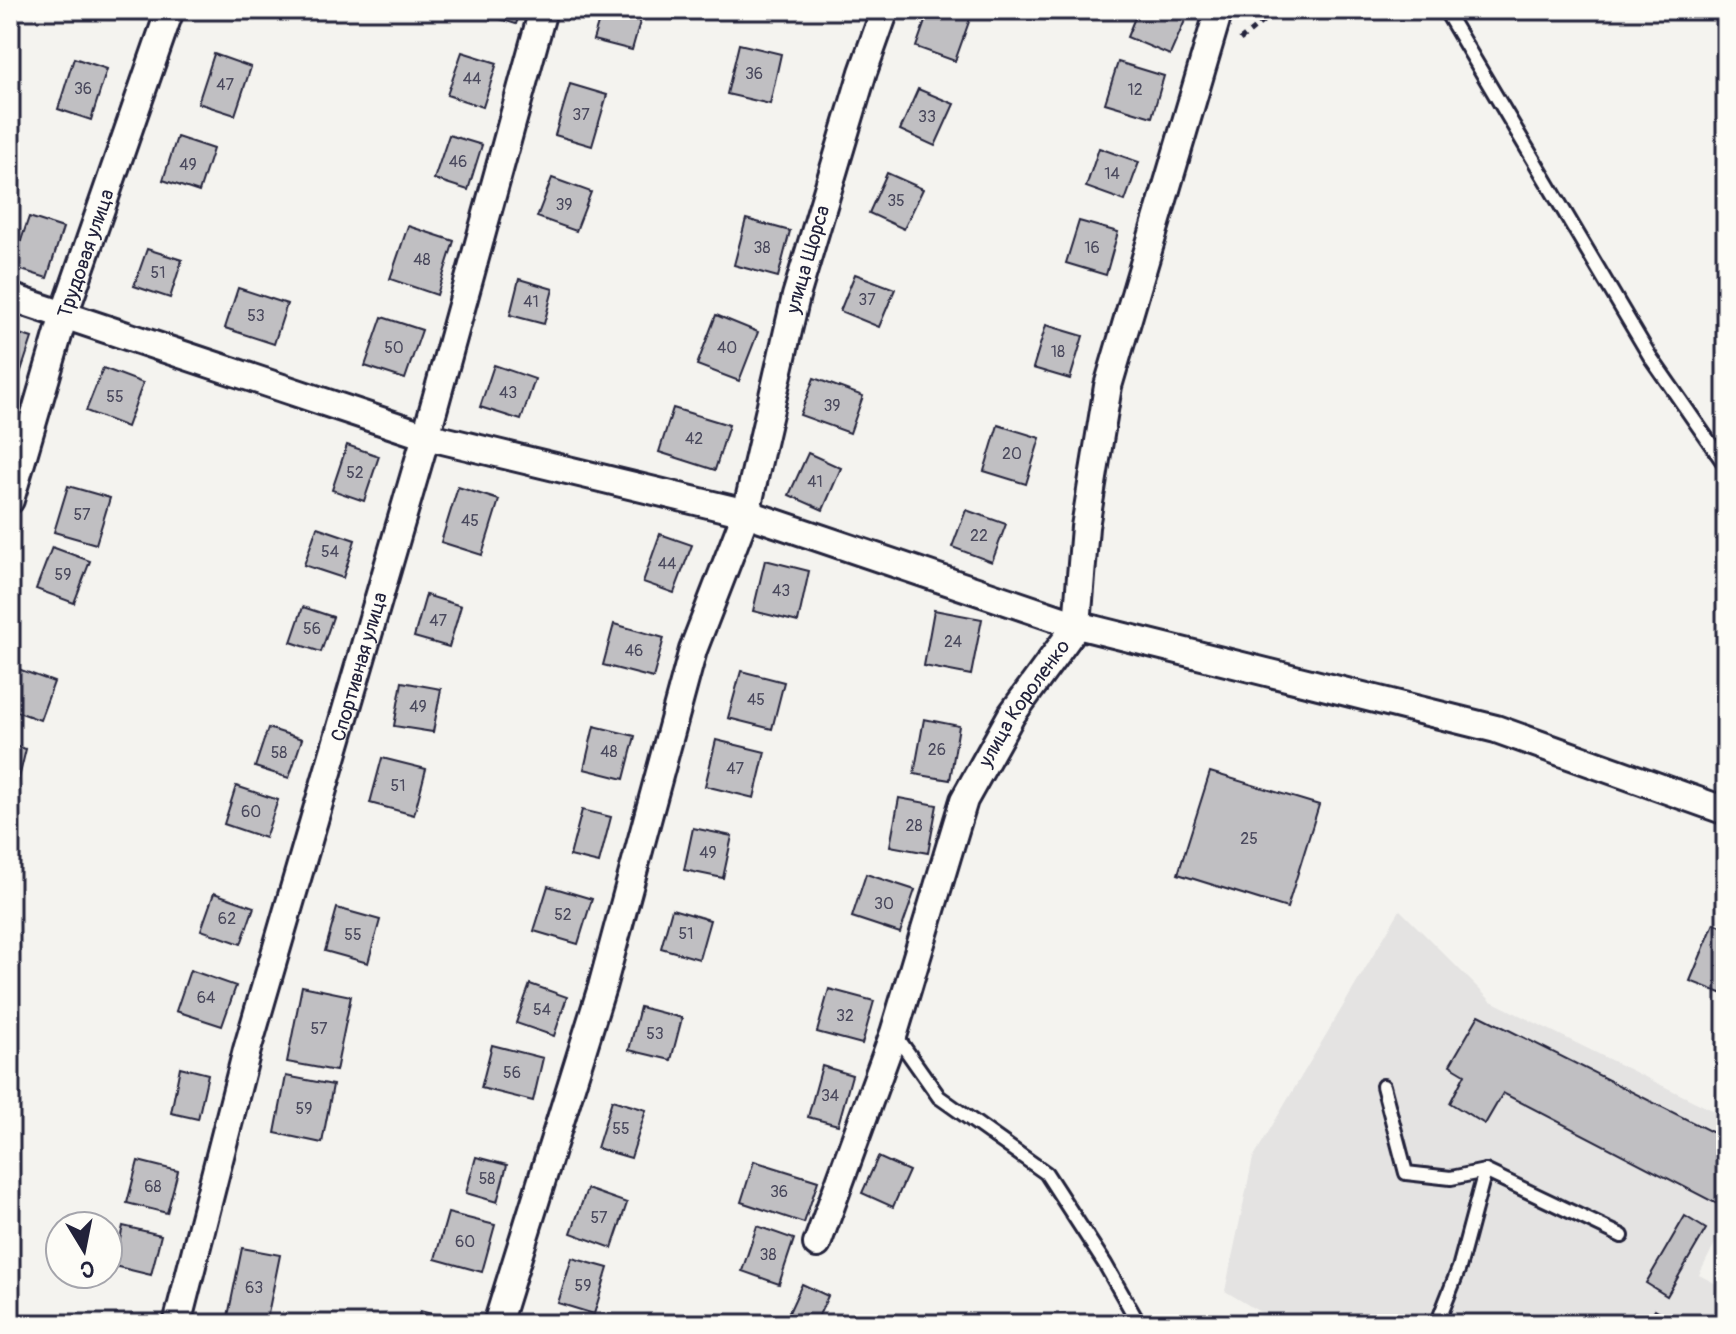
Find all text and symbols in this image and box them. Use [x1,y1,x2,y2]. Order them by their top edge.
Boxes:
house number: 36 [745,64,763,84]
house number: 44 [463,69,481,89]
house number: 47 [216,75,234,95]
house number: 36 [74,79,92,99]
house number: 12 [1127,80,1143,100]
house number: 37 [572,105,590,125]
house number: 33 [918,107,936,127]
house number: 46 [449,152,467,172]
house number: 49 [179,155,197,175]
house number: 14 [1104,164,1120,184]
street label: Трудовая улица [52,186,119,321]
house number: 35 [887,191,905,211]
house number: 39 [555,195,573,215]
street label: улица Щорса [780,202,835,317]
house number: 38 [754,238,771,258]
house number: 16 [1084,238,1100,258]
house number: 48 [413,250,431,270]
house number: 51 [151,263,165,283]
house number: 37 [858,290,876,310]
house number: 41 [523,292,539,312]
house number: 53 [247,306,265,326]
house number: 50 [384,338,404,358]
house number: 40 [717,338,737,358]
house number: 18 [1051,342,1065,362]
house number: 43 [499,383,517,403]
house number: 55 [106,387,124,407]
house number: 39 [823,396,841,416]
house number: 42 [685,429,703,449]
house number: 20 [1002,444,1022,464]
house number: 52 [346,463,364,483]
house number: 41 [807,472,823,492]
house number: 57 [73,505,91,525]
house number: 45 [461,511,479,531]
house number: 22 [970,526,988,546]
house number: 54 [321,542,339,562]
house number: 44 [658,554,676,574]
house number: 59 [55,565,71,585]
house number: 43 [772,581,790,601]
street label: Спортивная улица [325,589,392,744]
house number: 47 [429,611,447,631]
house number: 56 [303,619,321,639]
house number: 24 [944,632,962,652]
street label: улица Короленко [972,634,1075,772]
house number: 46 [625,641,643,661]
house number: 45 [747,690,765,710]
house number: 49 [409,697,427,717]
house number: 26 [928,740,946,760]
house number: 48 [600,742,618,762]
house number: 58 [271,743,287,763]
house number: 47 [726,759,744,779]
house number: 51 [391,776,405,796]
house number: 60 [241,802,261,822]
house number: 28 [905,816,923,836]
house number: 25 [1240,829,1258,849]
house number: 49 [699,843,717,863]
house number: 30 [874,894,894,914]
house number: 52 [554,905,572,925]
house number: 62 [218,909,236,929]
house number: 51 [679,924,693,944]
house number: 55 [344,925,362,945]
house number: 64 [197,988,215,1008]
house number: 54 [533,1000,551,1020]
house number: 32 [836,1006,854,1026]
house number: 57 [310,1019,328,1039]
house number: 53 [646,1024,664,1044]
house number: 56 [503,1063,521,1083]
house number: 34 [821,1086,839,1106]
house number: 59 [296,1099,312,1119]
house number: 55 [612,1119,630,1139]
house number: 58 [479,1169,495,1189]
house number: 68 [144,1177,162,1197]
house number: 36 [770,1182,788,1202]
house number: 57 [590,1208,608,1228]
north arrow [44,1210,124,1290]
house number: 60 [455,1232,475,1252]
house number: 38 [760,1245,777,1265]
text: С [78,1254,96,1284]
house number: 59 [575,1276,591,1296]
house number: 63 [245,1278,263,1298]

